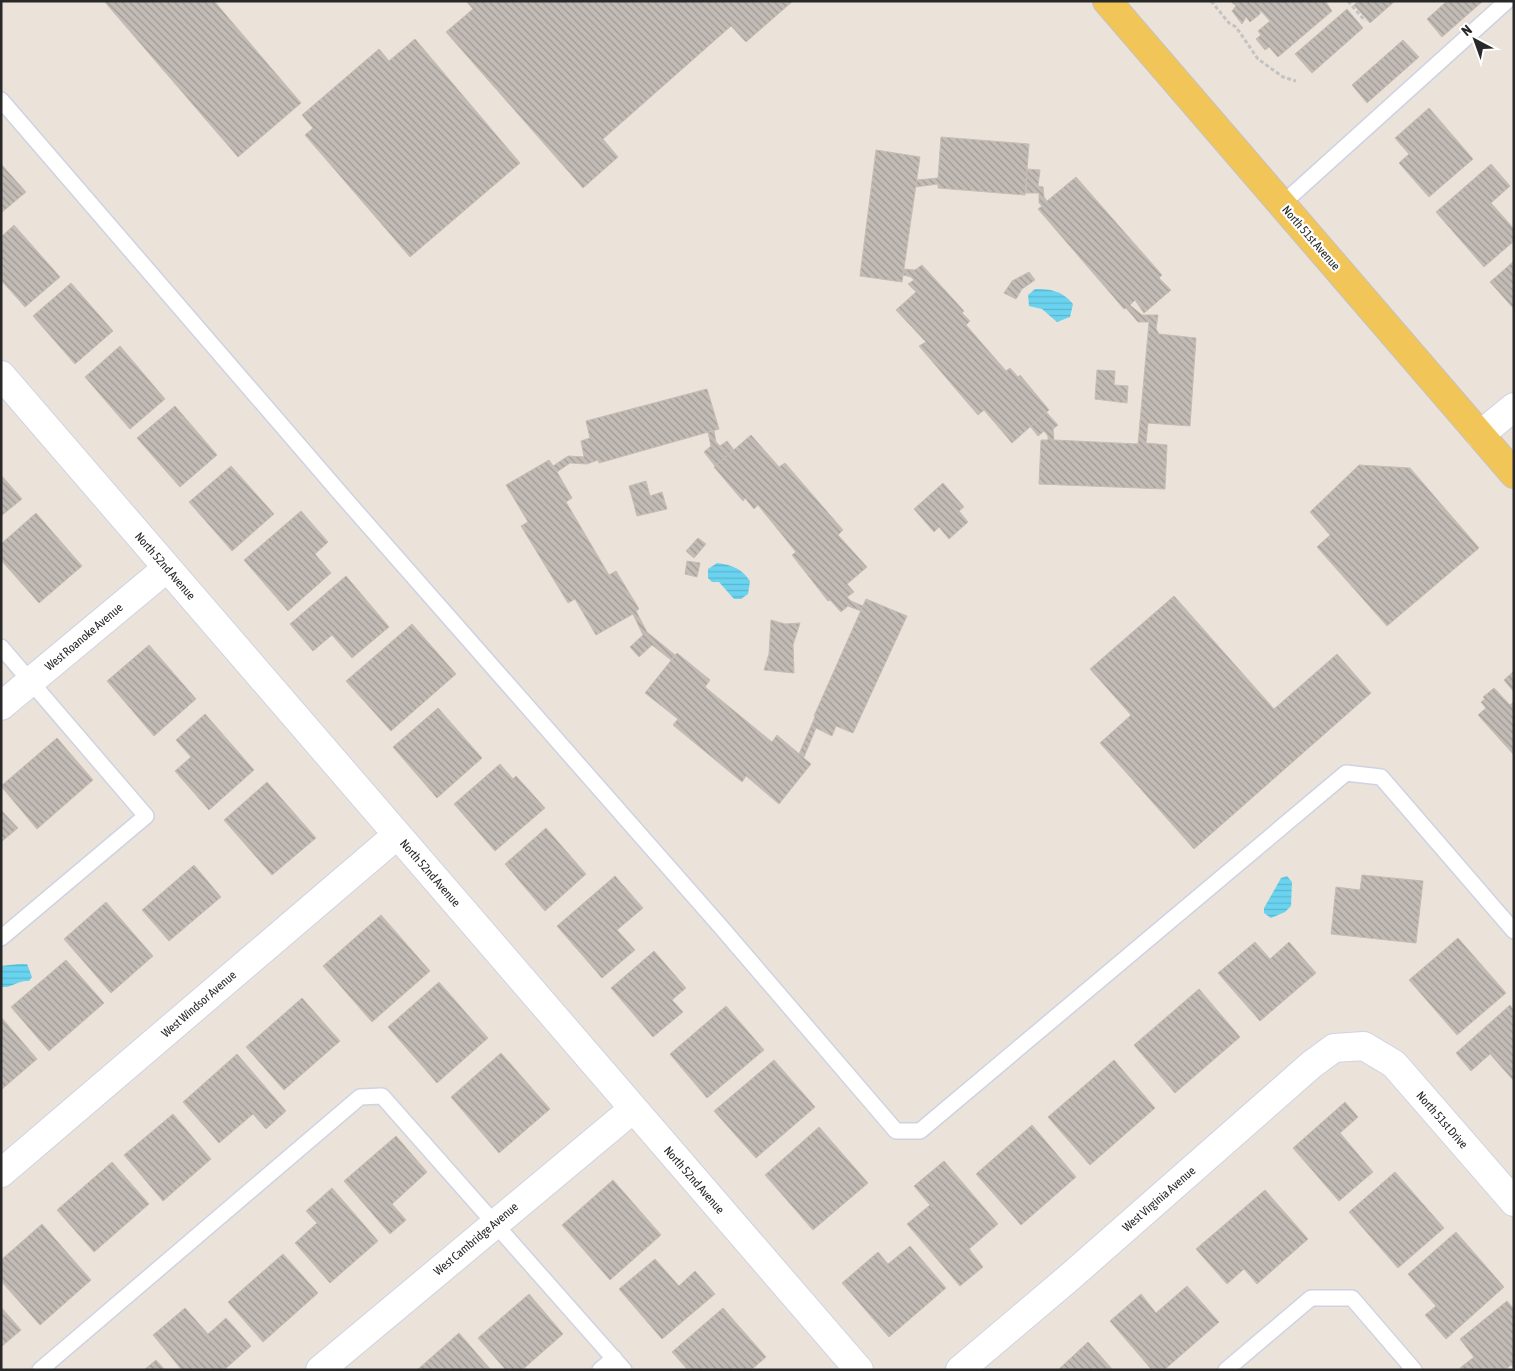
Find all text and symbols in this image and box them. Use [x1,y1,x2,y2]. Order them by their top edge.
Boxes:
north arrow [1450,15,1500,65]
text: N [1458,21,1475,39]
street label: North 51st Avenue [1279,203,1343,273]
street label: North 52nd Avenue [132,529,198,603]
street label: West Roanoke Avenue [42,600,126,674]
street label: North 52nd Avenue [397,836,463,910]
street label: West Windsor Avenue [159,968,239,1040]
street label: North 51st Drive [1413,1089,1471,1151]
street label: North 52nd Avenue [661,1143,727,1217]
street label: West Virginia Avenue [1120,1164,1198,1234]
street label: West Cambridge Avenue [431,1200,521,1278]

